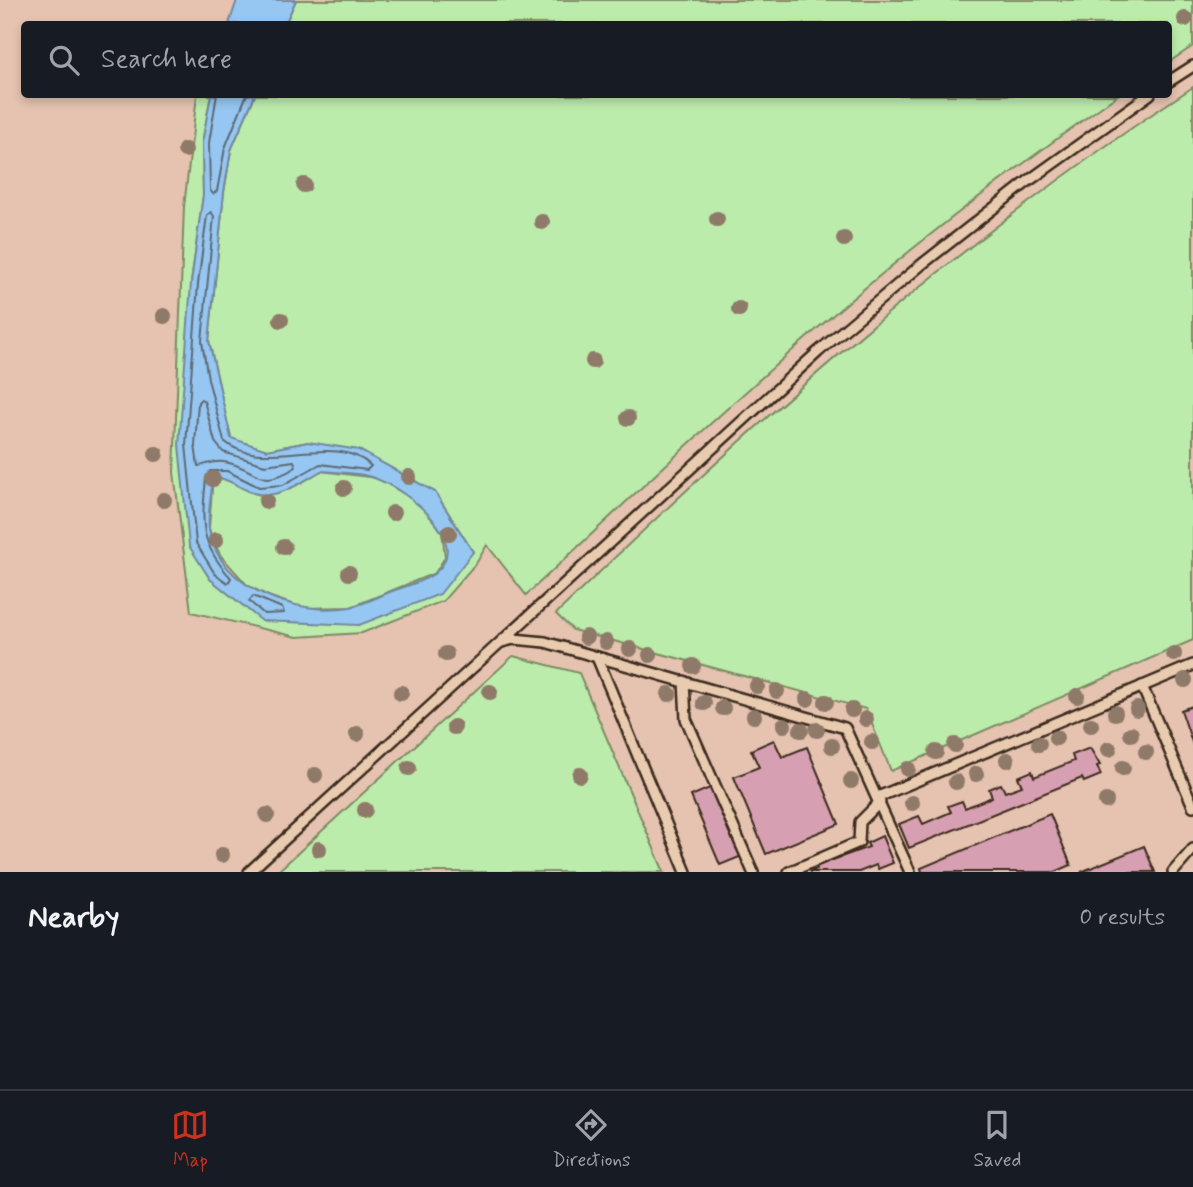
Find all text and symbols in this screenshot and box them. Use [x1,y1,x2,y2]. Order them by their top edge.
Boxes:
search box [21,21,1172,98]
icon: search [45,41,83,79]
text: Search here [101,43,232,77]
text: Nearby [28,898,119,937]
text: 0 results [1079,903,1165,933]
tab: Map [171,1106,209,1173]
tab: Directions [552,1106,631,1173]
tab: Saved [973,1106,1021,1173]

